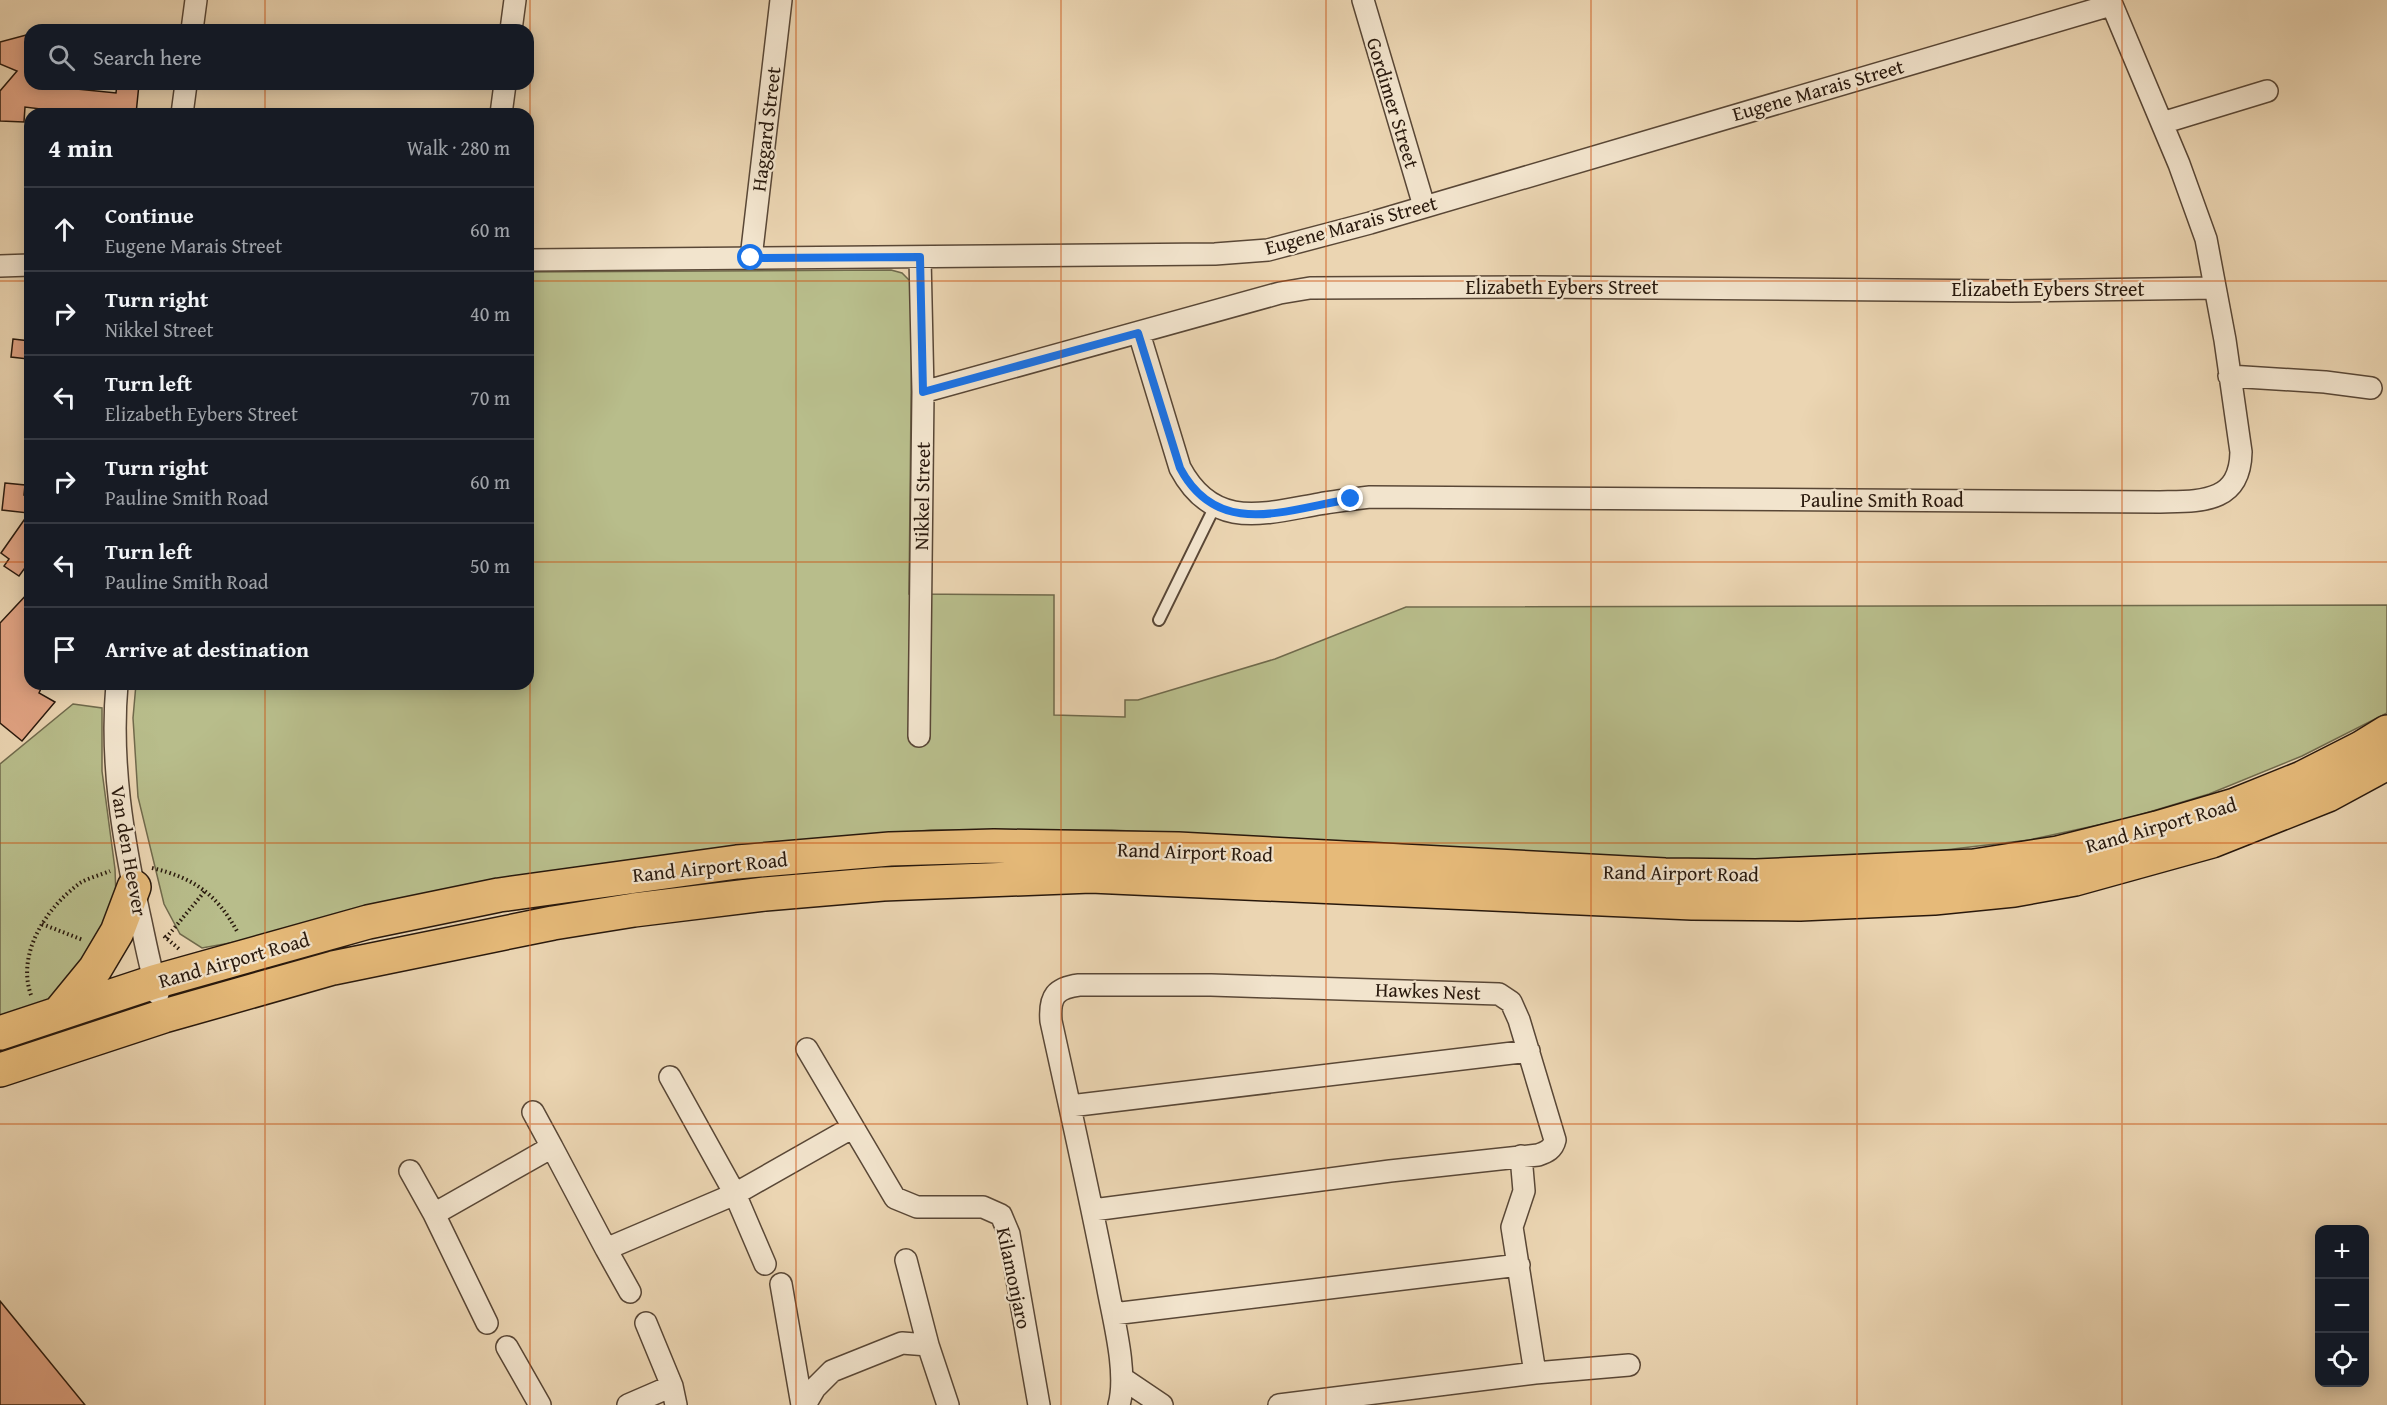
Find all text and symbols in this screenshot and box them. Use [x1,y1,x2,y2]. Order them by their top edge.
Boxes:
search box [24,24,534,90]
street label: Gordimer Street [1360,34,1427,172]
icon: search [45,41,78,74]
text: Search here [93,41,202,73]
street label: Eugene Marais Street [1729,51,1907,128]
street label: Haggard Street [743,65,788,193]
text: 4 min [48,128,113,167]
text: Walk · 280 m [407,133,510,162]
street label: Eugene Marais Street [1262,188,1440,261]
text: Continue [105,199,194,231]
icon: ahead [48,213,81,246]
text: 60 m [470,215,510,244]
text: Eugene Marais Street [105,231,282,260]
route start [737,244,763,270]
street label: Elizabeth Eybers Street [1466,272,1658,301]
street label: Elizabeth Eybers Street [1952,274,2144,303]
text: Turn right [105,283,208,315]
icon: right [48,297,81,330]
text: 40 m [470,299,510,328]
text: Nikkel Street [105,315,214,344]
text: Turn left [105,367,192,399]
icon: left [48,381,81,414]
text: 70 m [470,383,510,412]
text: Elizabeth Eybers Street [105,399,298,428]
street label: Nikkel Street [906,441,937,551]
text: Turn right [105,451,208,483]
icon: right [48,465,81,498]
text: 60 m [470,467,510,496]
text: Pauline Smith Road [105,483,269,512]
route end [1337,485,1363,511]
street label: Pauline Smith Road [1800,485,1964,514]
text: Turn left [105,535,192,567]
icon: left [48,549,81,582]
text: 50 m [470,551,510,580]
text: Pauline Smith Road [105,567,269,596]
icon: arrive [48,633,81,666]
text: Arrive at destination [105,633,309,665]
street label: Van den Heever [104,783,155,918]
street label: Rand Airport Road [2082,789,2240,860]
street label: Rand Airport Road [1117,834,1274,869]
street label: Rand Airport Road [631,844,789,889]
street label: Rand Airport Road [1603,857,1759,888]
street label: Rand Airport Road [155,924,313,995]
street label: Hawkes Nest [1375,974,1481,1007]
street label: Kilamonjaro [990,1224,1039,1331]
map controls [2315,1225,2369,1387]
button: + [2315,1225,2369,1279]
button: − [2315,1279,2369,1333]
button: locate [2315,1333,2369,1387]

